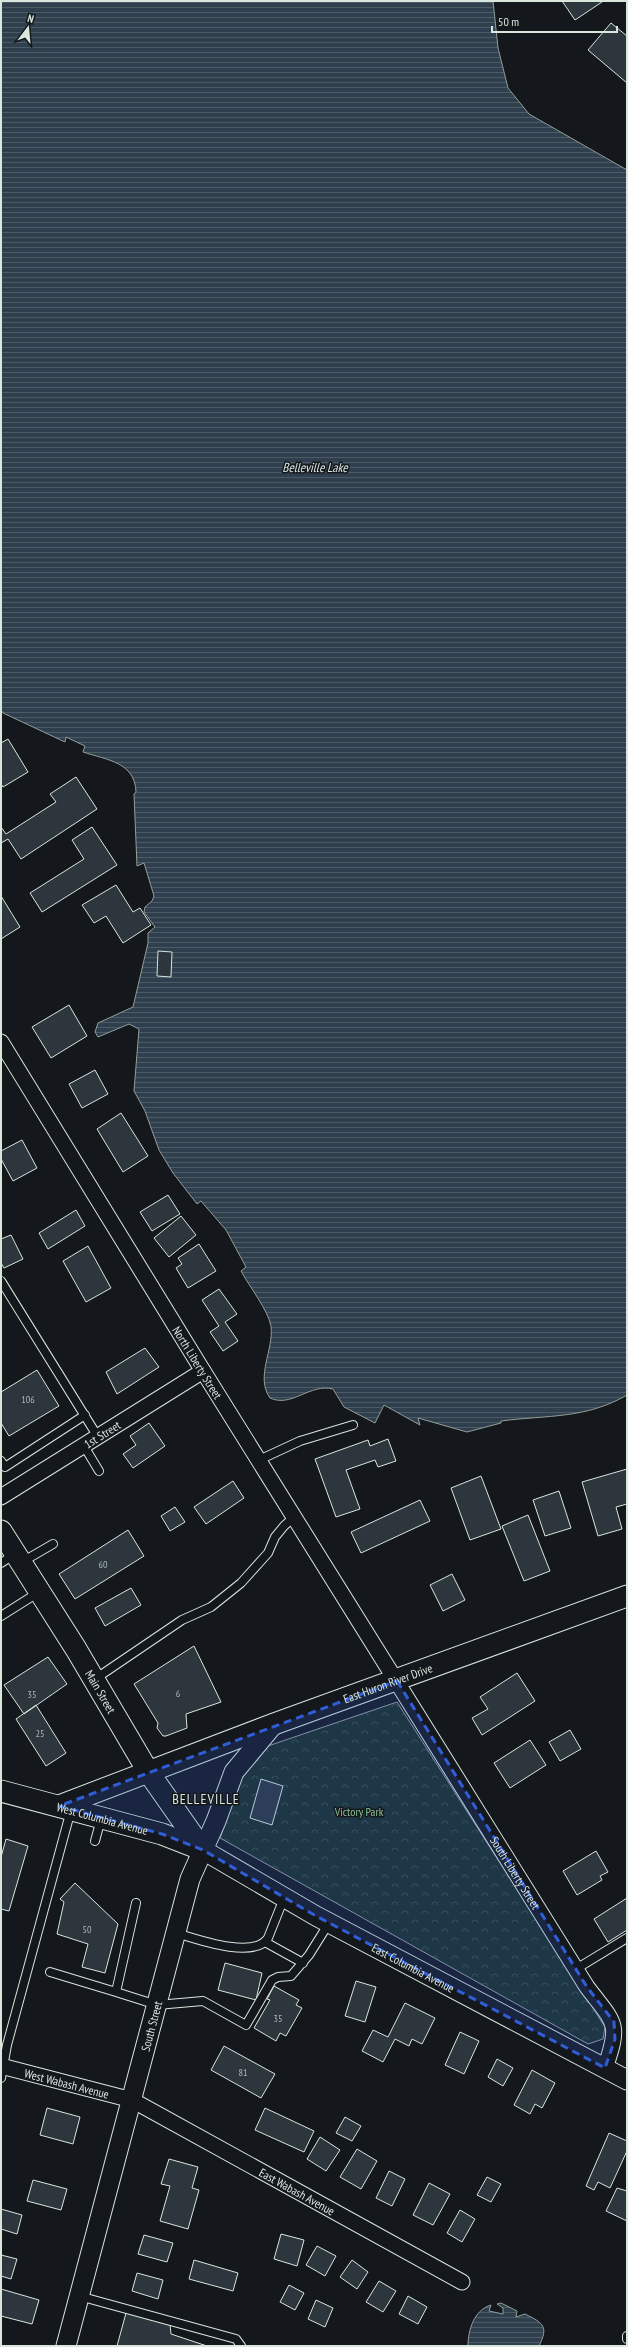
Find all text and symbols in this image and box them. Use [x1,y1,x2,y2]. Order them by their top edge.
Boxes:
north arrow [8,8,48,48]
scale bar [492,8,617,34]
text: N [26,11,36,26]
text: 50 m [498,14,519,29]
water label: Belleville Lake [282,459,349,476]
street label: North Liberty Street [170,1323,226,1402]
house number: 106 [21,1393,35,1406]
street label: 1st Street [81,1417,124,1451]
house number: 60 [99,1558,108,1571]
street label: East Huron River Drive [341,1660,434,1706]
street label: Main Street [82,1667,120,1716]
house number: 6 [176,1687,181,1700]
house number: 35 [28,1688,37,1701]
house number: 25 [36,1727,45,1740]
district label: BELLEVILLE [172,1790,240,1808]
street label: West Columbia Avenue [55,1799,150,1837]
park label: Victory Park [334,1804,384,1819]
street label: South Liberty Street [487,1833,544,1912]
house number: 50 [83,1923,92,1936]
street label: East Columbia Avenue [370,1939,457,1995]
street label: South Street [137,1999,165,2053]
house number: 35 [274,2012,283,2025]
street label: West Wabash Avenue [23,2065,111,2101]
house number: 81 [239,2066,248,2079]
street label: East Wabash Avenue [257,2164,338,2218]

